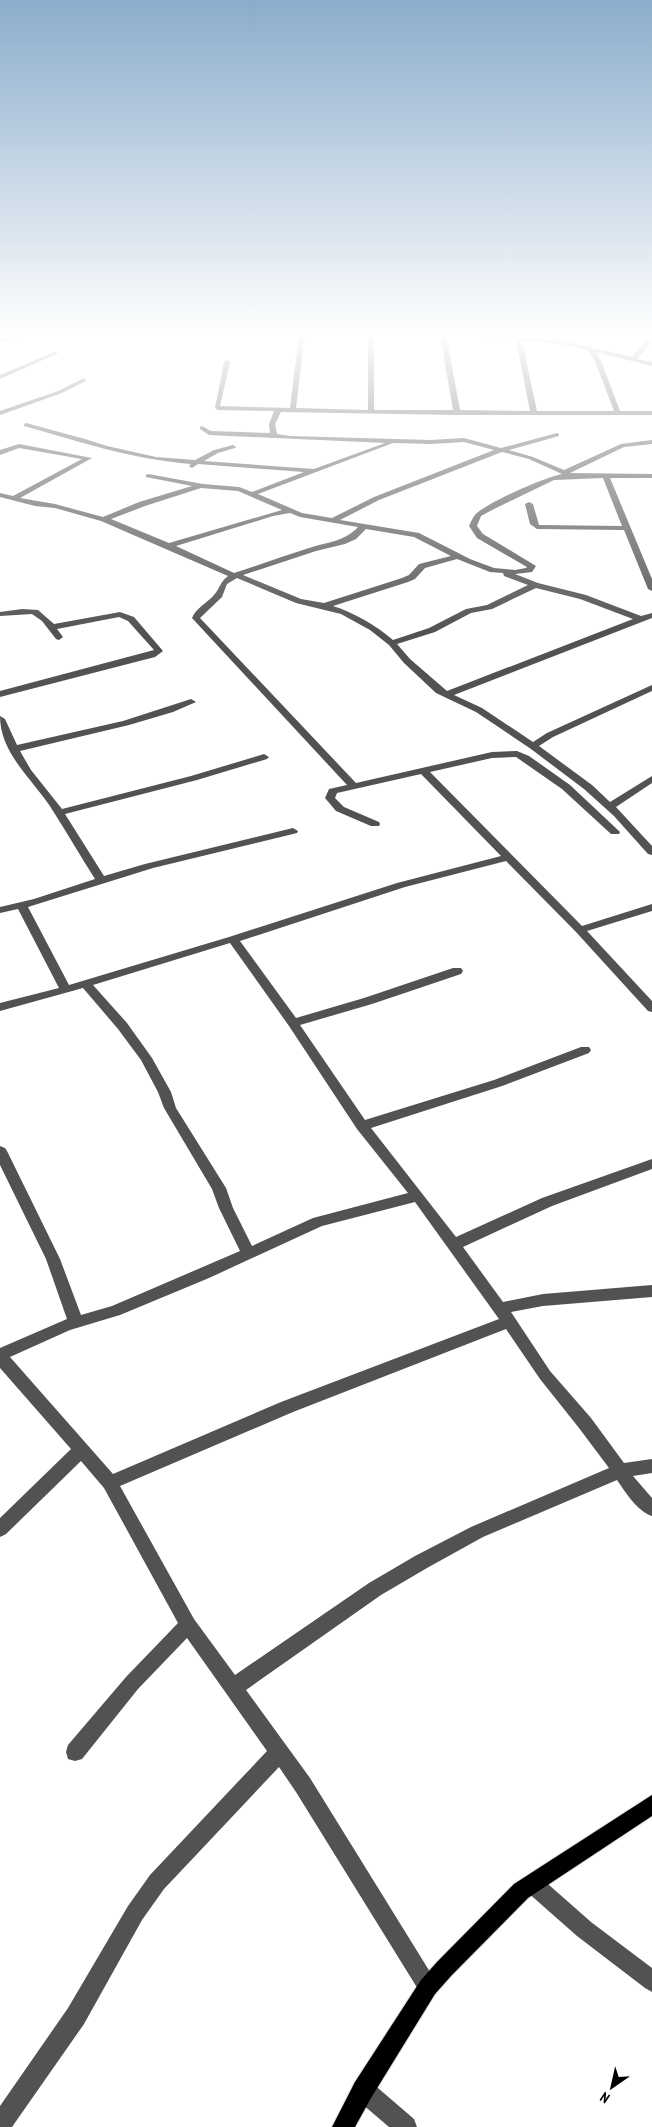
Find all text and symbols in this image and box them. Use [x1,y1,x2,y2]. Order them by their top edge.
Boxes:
north arrow [587,2062,637,2112]
text: N [597,2088,613,2107]

